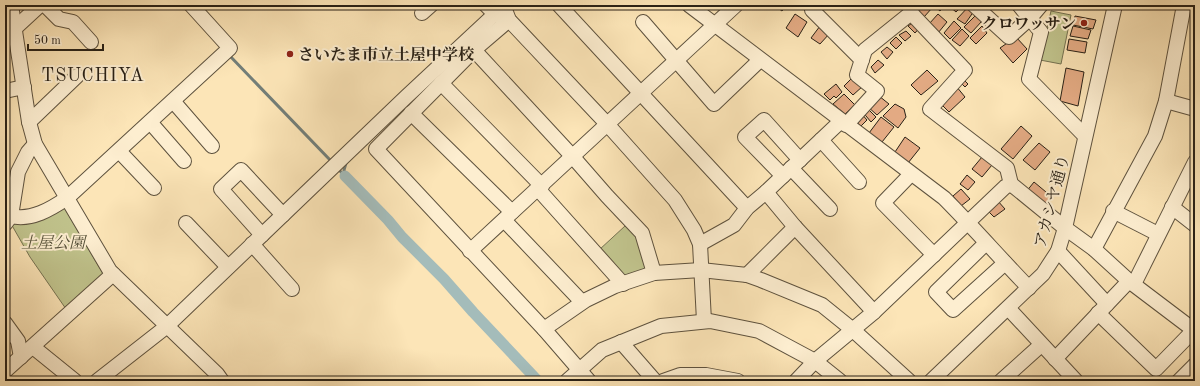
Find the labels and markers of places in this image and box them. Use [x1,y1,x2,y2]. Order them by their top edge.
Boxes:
place label: クロワッサン [982,16,1076,33]
marker: クロワッサン [1079,18,1089,28]
place label: さいたま市立土屋中学校 [298,46,475,64]
marker: さいたま市立土屋中学校 [285,49,295,59]

